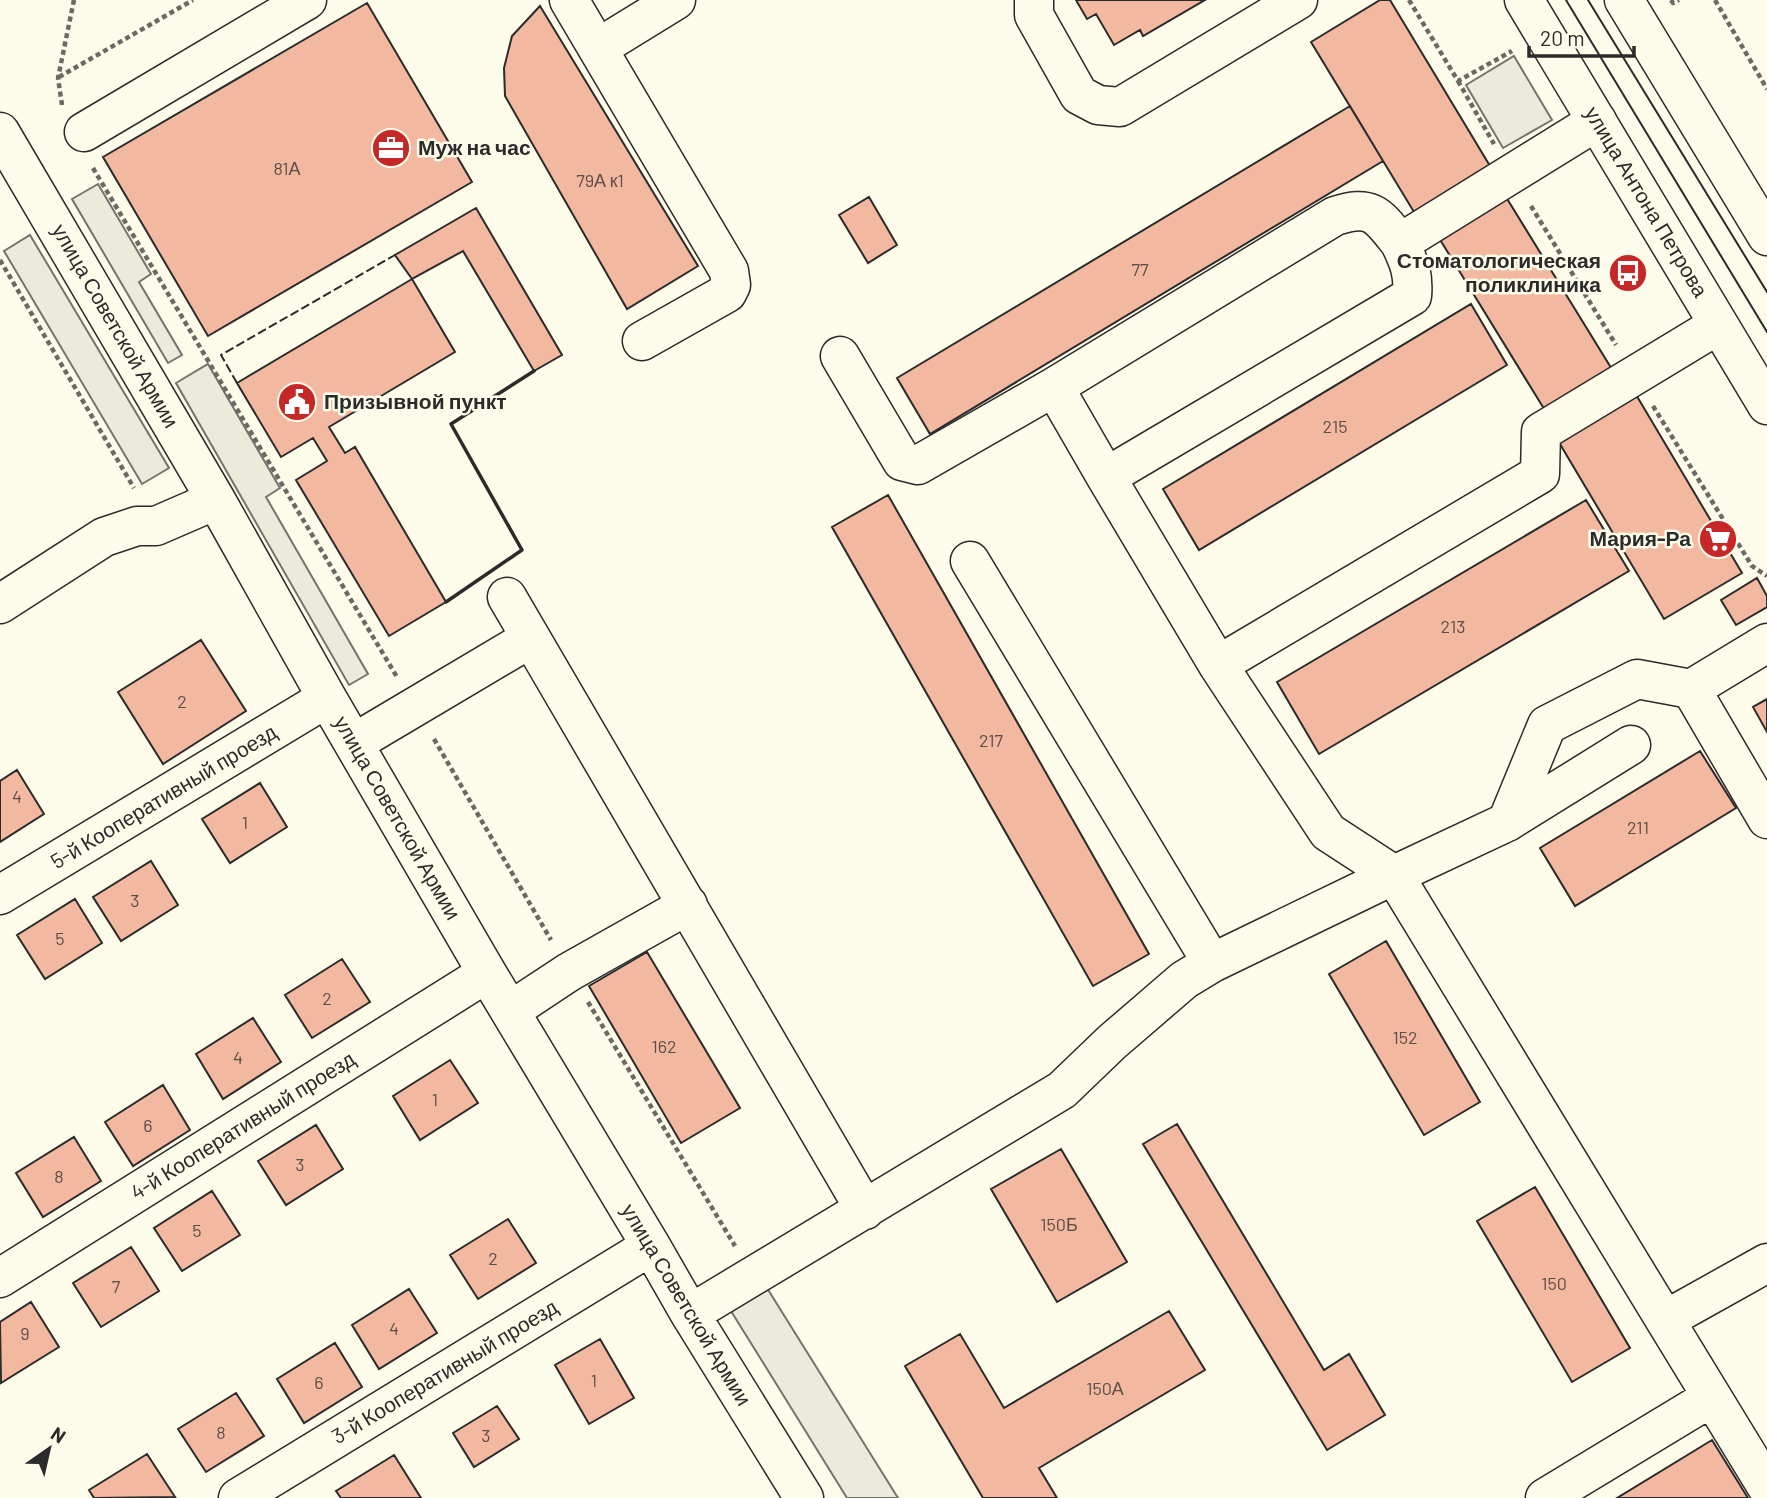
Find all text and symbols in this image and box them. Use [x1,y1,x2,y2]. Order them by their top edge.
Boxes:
scale bar [1529,14,1634,58]
text: 20 m [1540,25,1585,50]
street label: улица Антона Петрова [1581,101,1714,301]
office icon: Муж на час [370,127,412,169]
place label: Муж на час [418,134,531,159]
house number: 81А [273,157,301,179]
house number: 79А к1 [576,169,624,191]
street label: улица Советской Армии [48,219,185,432]
place label: Стоматологическая поликлиника [1397,247,1601,296]
bus stop icon: Стоматологическая поликлиника [1607,252,1649,294]
house number: 77 [1131,258,1149,280]
public building icon: Призывной пункт [276,381,318,423]
place label: Призывной пункт [324,388,507,413]
house number: 215 [1323,415,1347,437]
supermarket icon: Мария-Ра [1697,518,1739,560]
place label: Мария-Ра [1590,525,1691,550]
house number: 213 [1441,615,1465,637]
house number: 2 [177,690,187,712]
street label: улица Советской Армии [330,711,467,924]
street label: 5-й Кооперативный проезд [46,718,281,873]
house number: 217 [979,729,1004,751]
house number: 4 [12,785,22,807]
house number: 1 [242,811,248,833]
house number: 211 [1627,816,1649,838]
house number: 3 [130,889,140,911]
house number: 5 [55,927,65,949]
house number: 2 [322,987,332,1009]
house number: 152 [1392,1026,1418,1048]
house number: 162 [651,1035,677,1057]
street label: 4-й Кооперативный проезд [125,1045,359,1204]
house number: 4 [233,1046,243,1068]
house number: 1 [432,1088,438,1110]
house number: 6 [143,1114,153,1136]
house number: 3 [295,1153,305,1175]
house number: 8 [54,1165,64,1187]
street label: улица Советской Армии [617,1199,758,1410]
house number: 150Б [1040,1213,1078,1235]
house number: 5 [192,1219,202,1241]
house number: 2 [488,1247,498,1269]
house number: 150 [1541,1272,1567,1294]
house number: 7 [112,1275,121,1297]
street label: 3-й Кооперативный проезд [327,1294,563,1450]
house number: 4 [389,1317,399,1339]
house number: 9 [20,1322,30,1344]
house number: 1 [591,1369,597,1391]
house number: 6 [314,1371,324,1393]
house number: 150А [1086,1377,1124,1399]
north arrow [14,1414,84,1484]
text: N [47,1421,70,1448]
house number: 8 [216,1421,226,1443]
house number: 3 [481,1425,491,1447]

